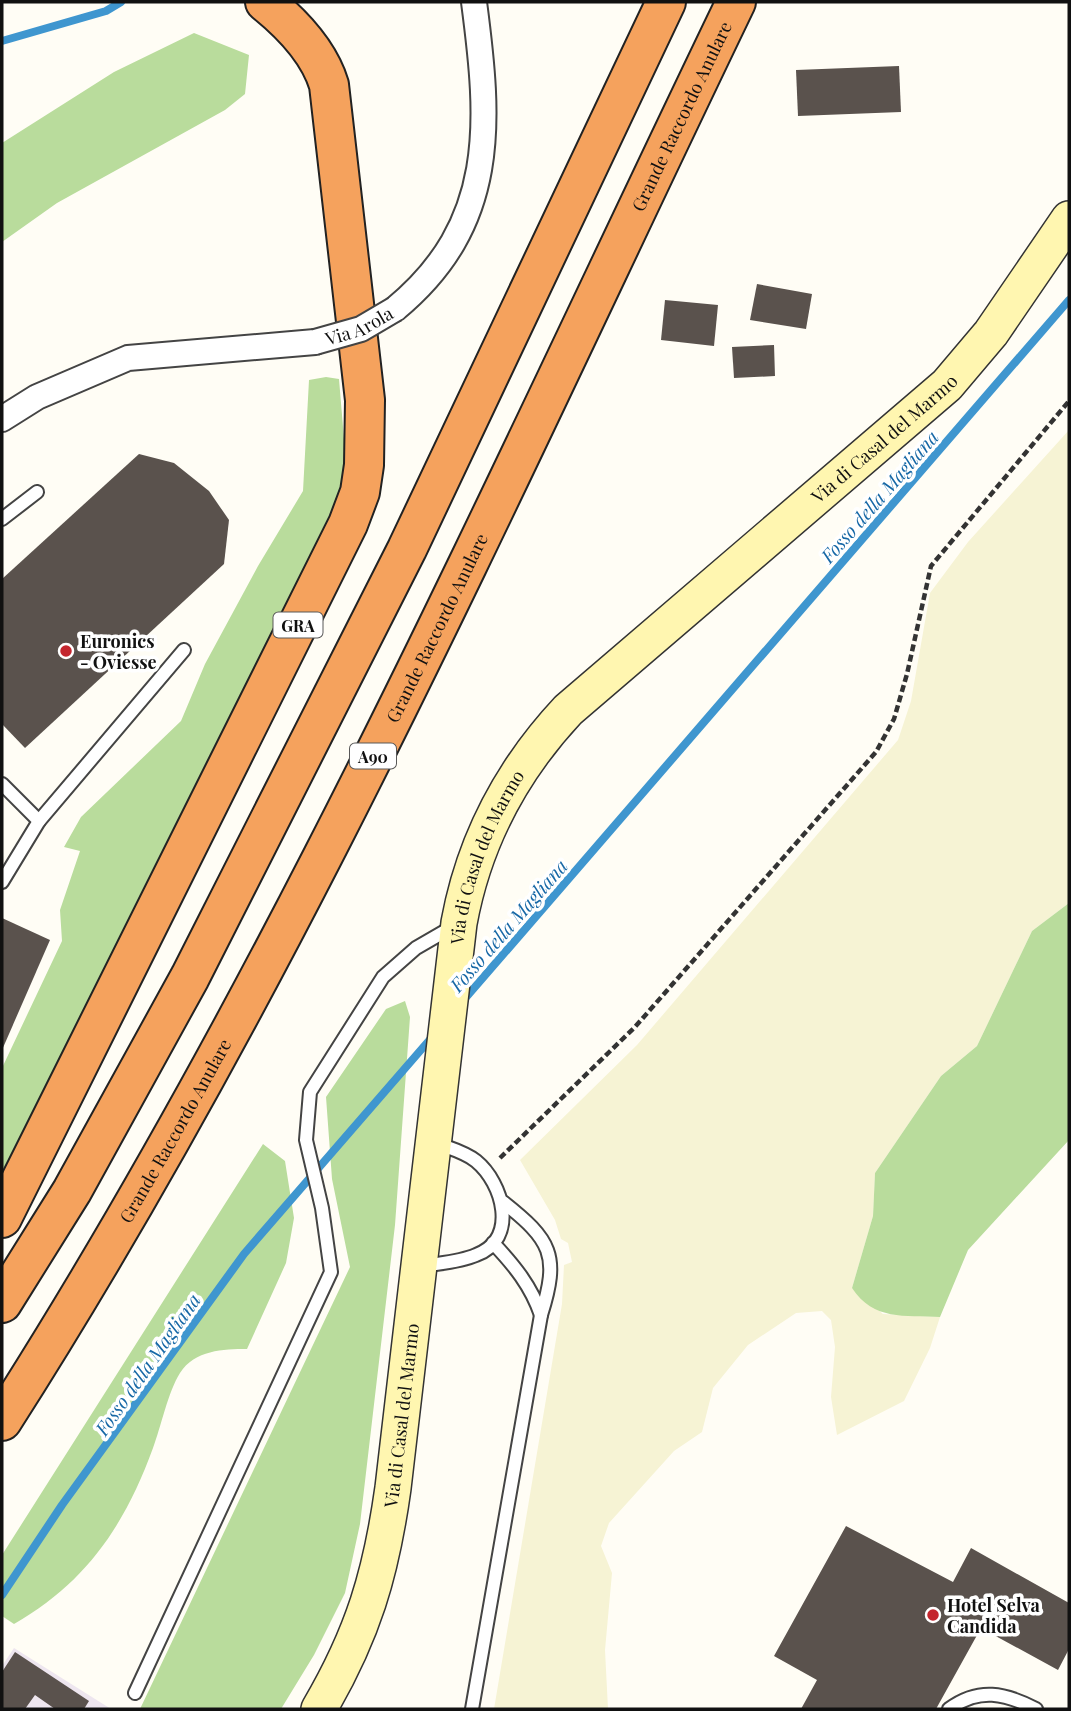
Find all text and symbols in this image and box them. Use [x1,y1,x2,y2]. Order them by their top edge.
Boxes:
street label: Grande Raccordo Anulare [626,17,737,215]
street label: Via Arola [322,301,397,351]
street label: Via di Casal del Marmo [805,369,963,509]
water label: Fosso della Magliana [813,424,944,569]
street label: Grande Raccordo Anulare [380,529,493,726]
road number: GRA [274,612,322,638]
place label: Euronics - Oviesse [80,629,157,674]
marker: Euronics - Oviesse [58,643,74,659]
road number: A90 [350,744,396,768]
street label: Via di Casal del Marmo [444,765,529,947]
water label: Fosso della Magliana [442,853,573,998]
street label: Grande Raccordo Anulare [114,1034,236,1227]
water label: Fosso della Magliana [88,1288,206,1441]
street label: Via di Casal del Marmo [378,1322,424,1510]
place label: Hotel Selva Candida [947,1593,1040,1638]
marker: Hotel Selva Candida [925,1607,941,1623]

